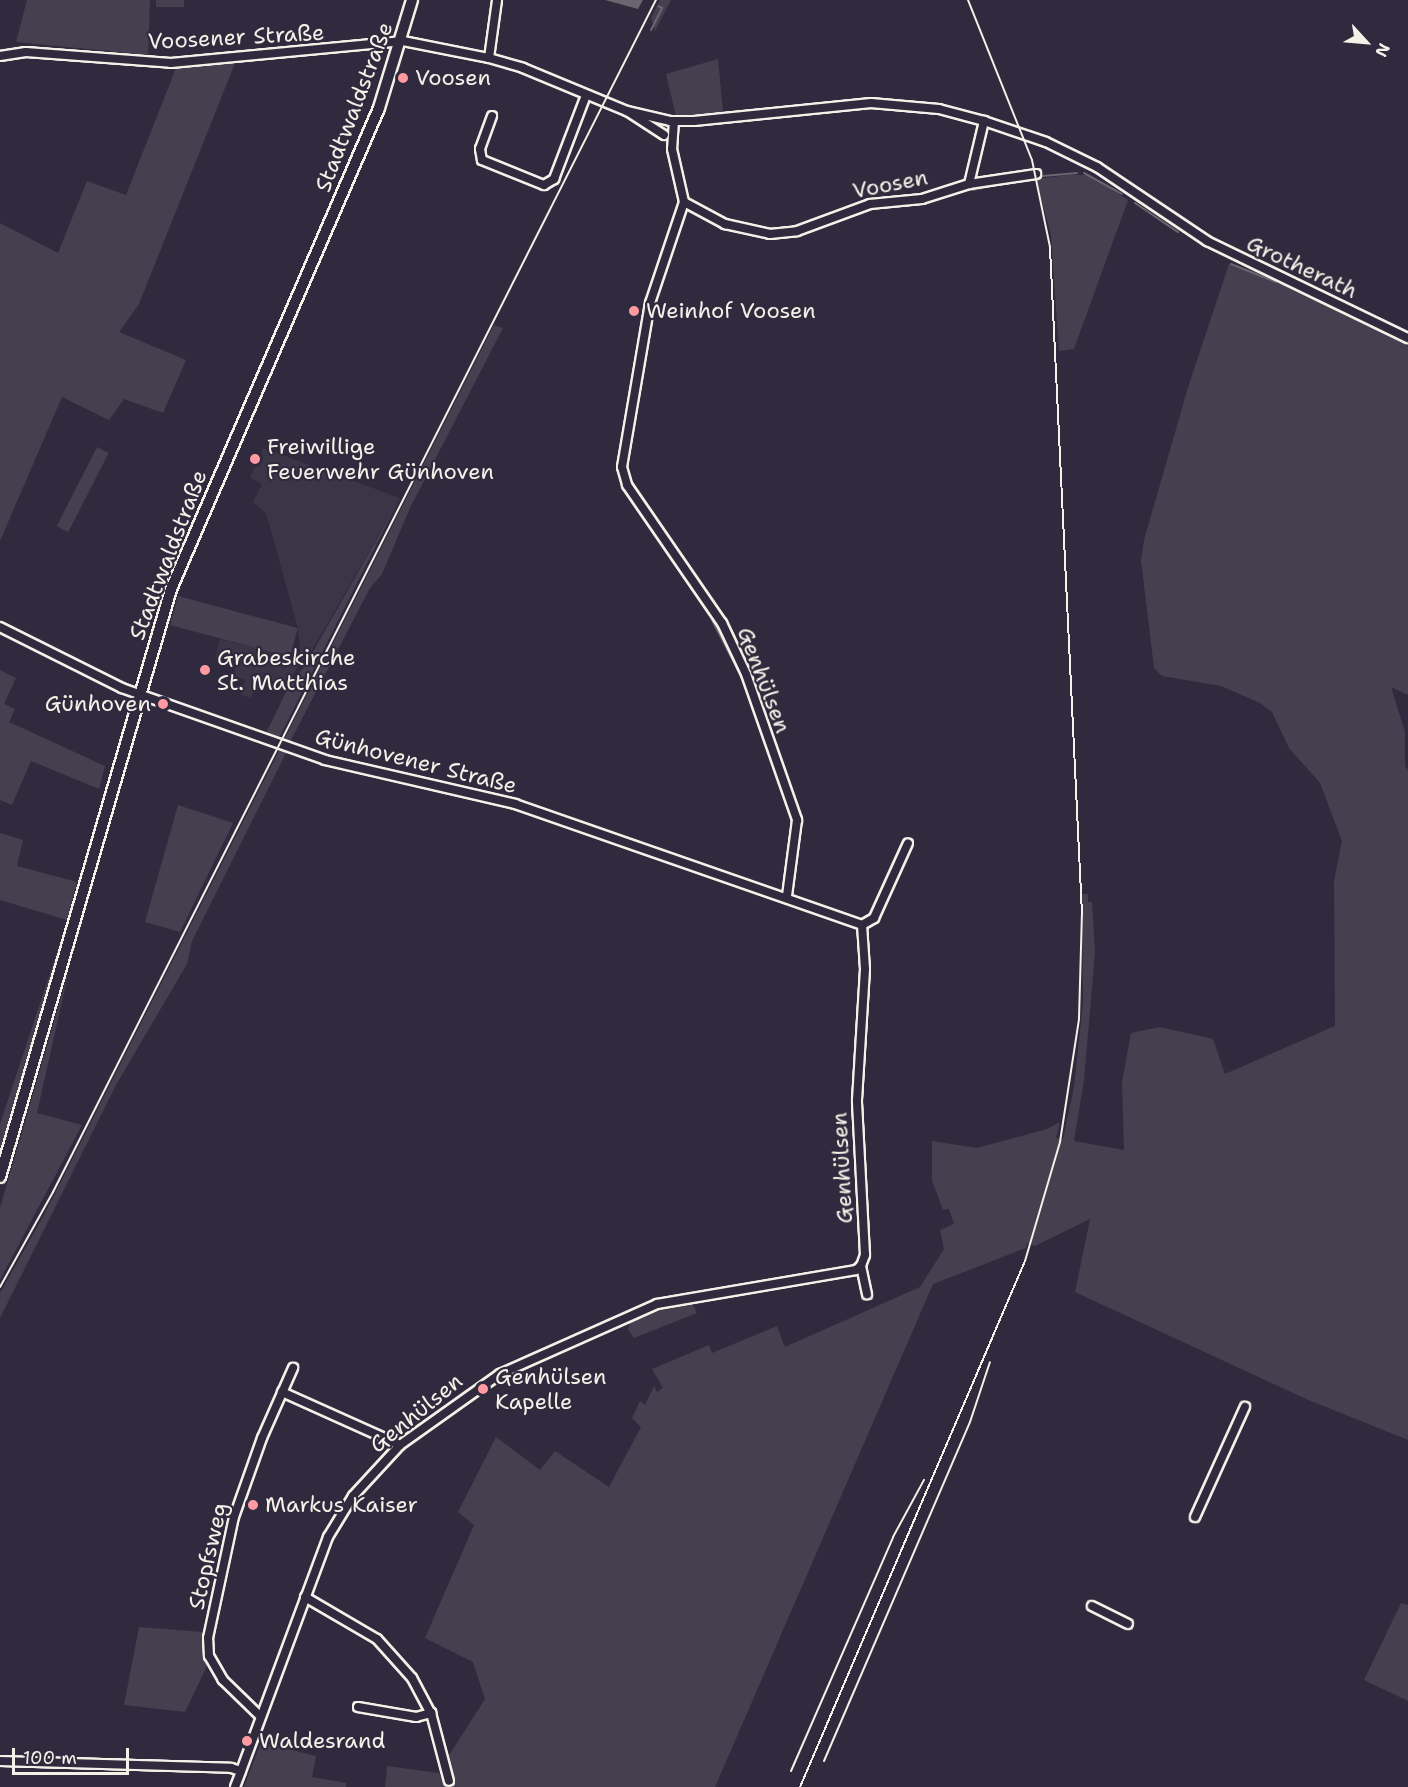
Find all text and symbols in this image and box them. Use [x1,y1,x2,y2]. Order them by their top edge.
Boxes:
north arrow [1336,12,1396,72]
street label: Stadtwaldstraße [309,18,399,196]
street label: Voosener Straße [147,19,325,55]
text: N [1370,40,1395,60]
place label: Voosen [415,65,491,91]
marker: Voosen [396,71,410,85]
street label: Voosen [850,164,930,204]
street label: Grotherath [1242,230,1362,304]
place label: Weinhof Voosen [646,298,816,324]
marker: Weinhof Voosen [627,304,641,318]
place label: Freiwillige Feuerwehr Günhoven [267,433,494,484]
marker: Freiwillige Feuerwehr Günhoven [248,452,262,466]
street label: Stadtwaldstraße [123,466,213,644]
street label: Genhülsen [732,623,796,737]
place label: Grabeskirche St. Matthias [217,644,355,696]
marker: Grabeskirche St. Matthias [198,663,212,677]
place label: Günhoven [45,691,151,717]
marker: Günhoven [156,697,170,711]
street label: Günhovener Straße [312,723,520,799]
street label: Genhülsen [826,1112,858,1224]
place label: Genhülsen Kapelle [495,1363,606,1414]
street label: Genhülsen [364,1368,468,1458]
marker: Genhülsen Kapelle [476,1382,490,1396]
place label: Markus Kaiser [265,1492,418,1518]
marker: Markus Kaiser [246,1498,260,1512]
street label: Stopfsweg [183,1500,233,1612]
place label: Waldesrand [259,1728,385,1754]
marker: Waldesrand [240,1734,254,1748]
scale bar [15,1736,132,1774]
text: 100 m [23,1746,77,1770]

